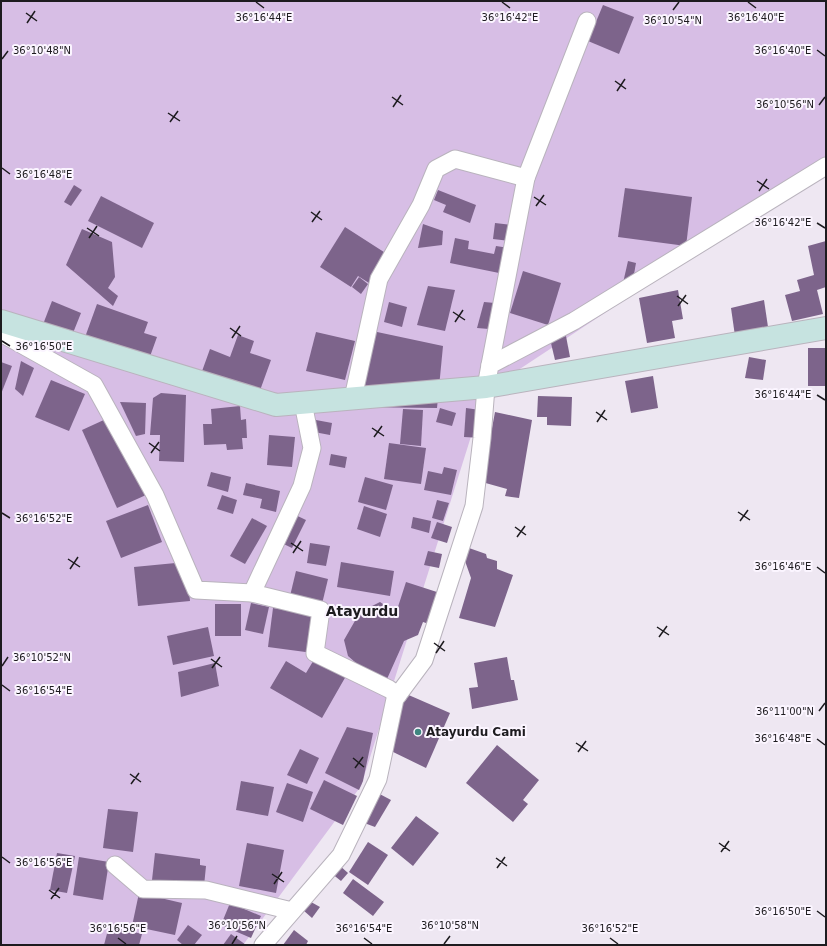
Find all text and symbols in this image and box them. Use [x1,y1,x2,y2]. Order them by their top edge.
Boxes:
text: 36°16'44"E [236,12,292,23]
text: 36°16'42"E [482,12,538,23]
text: 36°16'40"E [728,12,784,23]
text: 36°10'54"N [644,15,702,26]
text: 36°10'48"N [13,45,71,56]
text: 36°16'40"E [755,45,811,56]
text: 36°10'56"N [756,99,814,110]
text: 36°16'48"E [16,169,72,180]
text: 36°16'42"E [755,217,811,228]
text: 36°16'50"E [16,341,72,352]
text: 36°16'44"E [755,389,811,400]
text: 36°16'52"E [16,513,72,524]
text: 36°16'46"E [755,561,811,572]
district label: Atayurdu [326,603,398,619]
text: 36°10'52"N [13,652,71,663]
text: 36°16'54"E [16,685,72,696]
text: 36°11'00"N [756,706,814,717]
place label: Atayurdu Cami [426,725,526,739]
marker: Atayurdu Cami [413,727,423,737]
text: 36°16'48"E [755,733,811,744]
text: 36°16'56"E [16,857,72,868]
text: 36°16'50"E [755,906,811,917]
text: 36°10'56"N [208,920,266,931]
text: 36°10'58"N [421,920,479,931]
text: 36°16'56"E [90,923,146,934]
text: 36°16'54"E [336,923,392,934]
text: 36°16'52"E [582,923,638,934]

